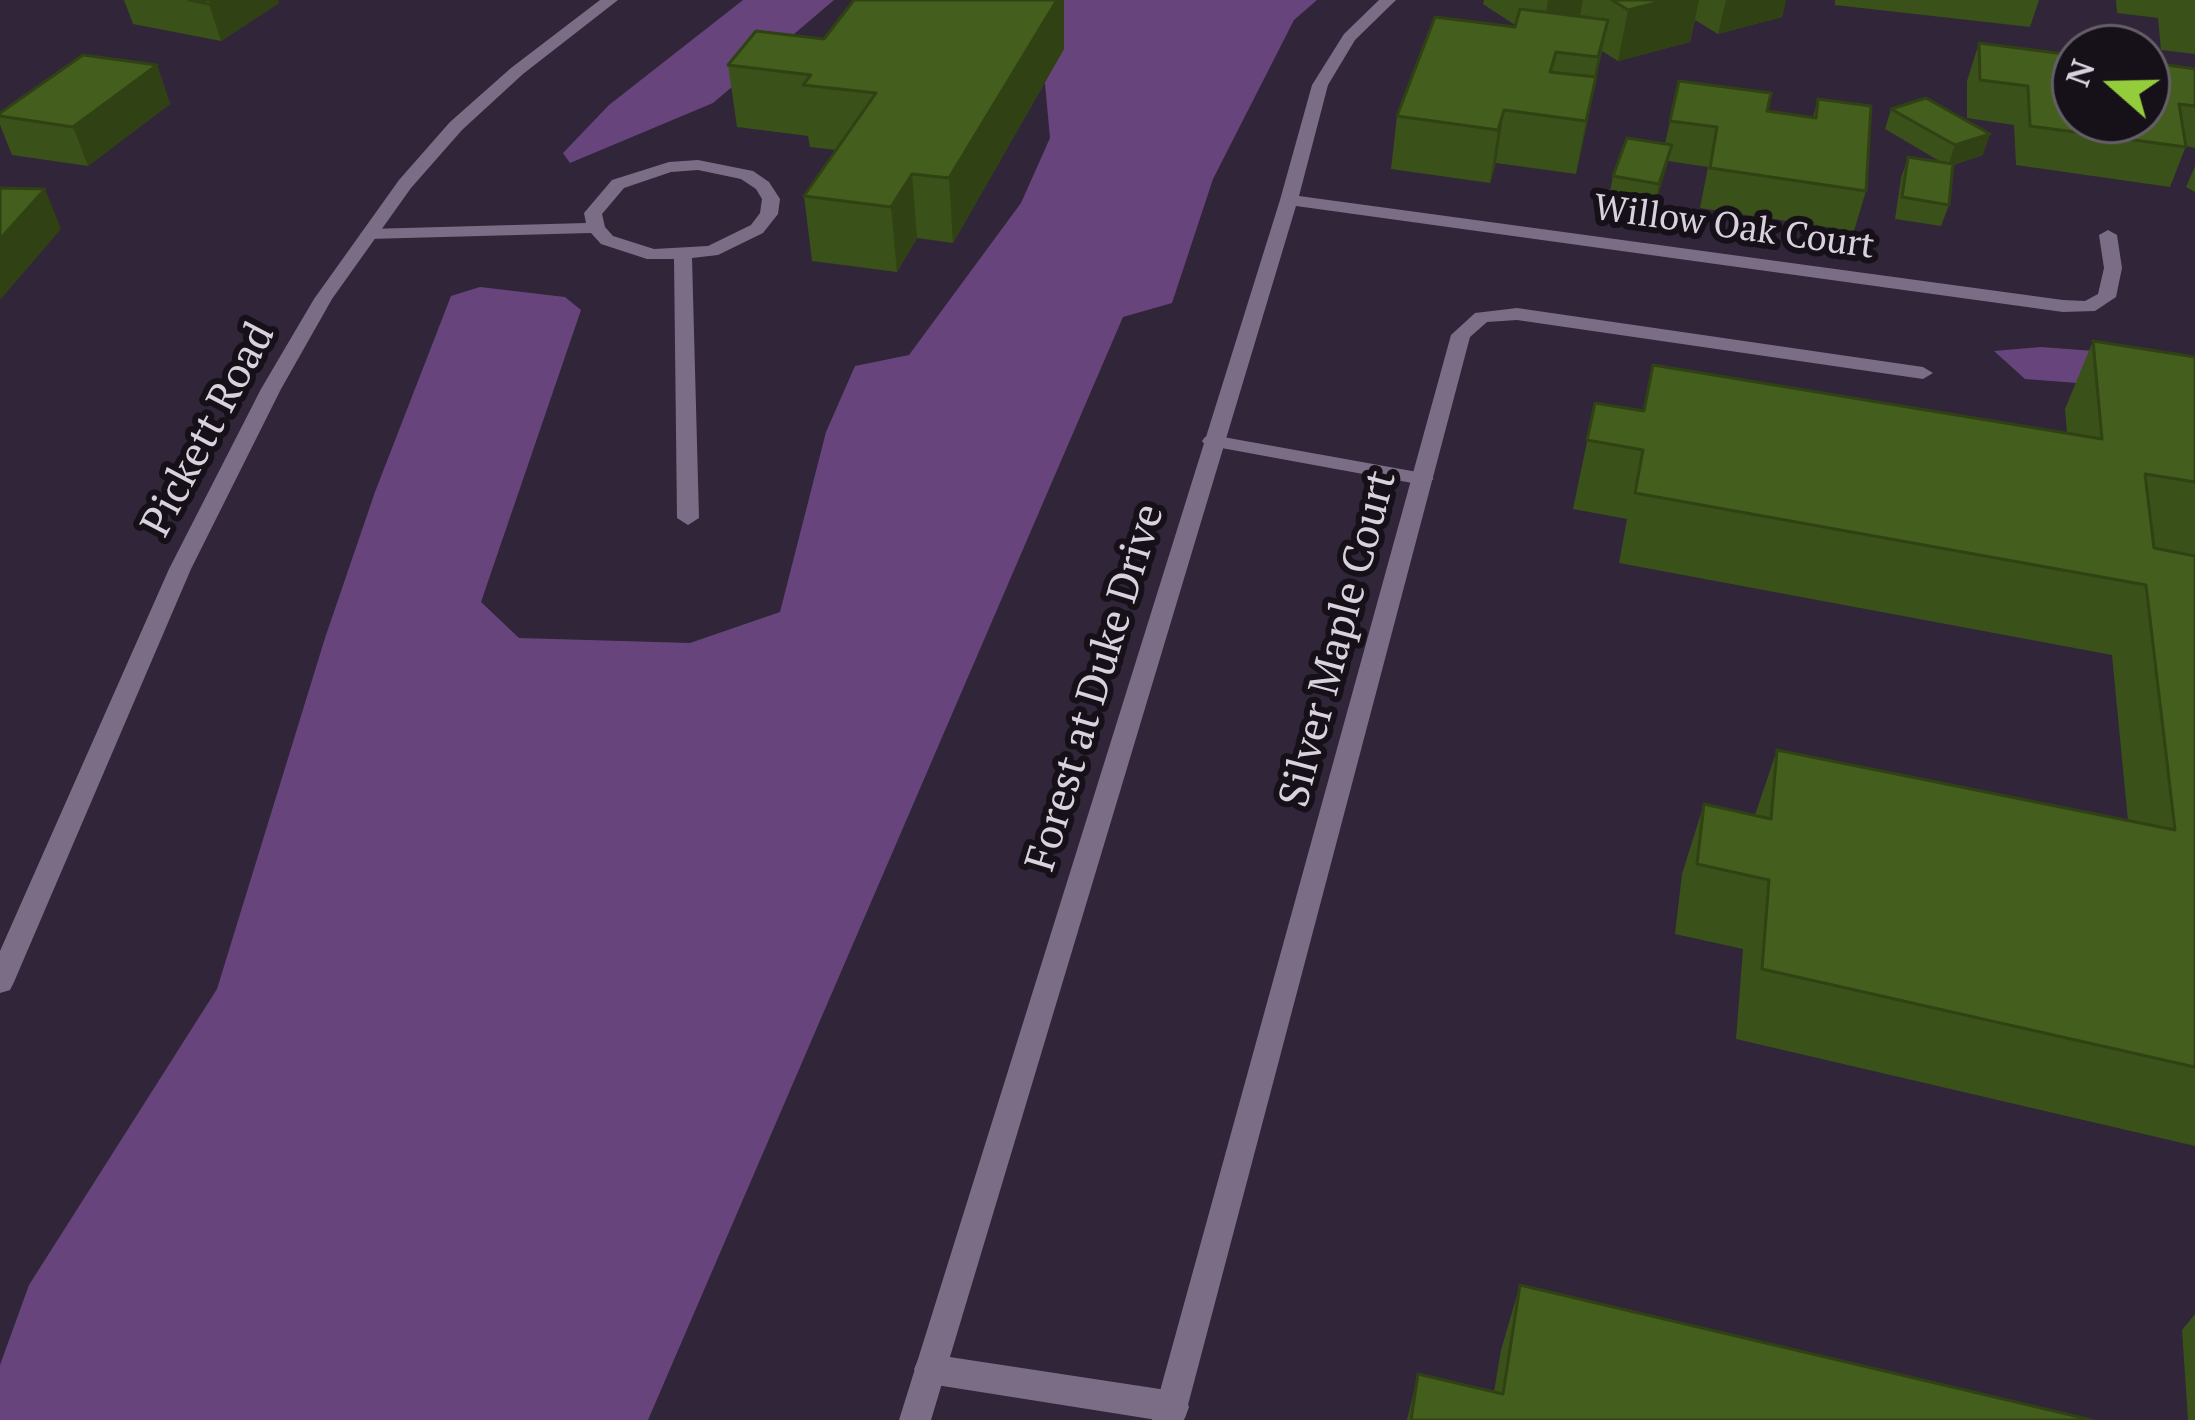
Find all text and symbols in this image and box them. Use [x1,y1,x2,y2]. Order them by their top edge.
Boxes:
north arrow [2051,24,2171,144]
text: N [2055,53,2104,92]
street label: Willow Oak Court [1591,187,1877,269]
street label: Pickett Road [132,315,286,545]
street label: Silver Maple Court [1270,465,1408,813]
street label: Forest at Duke Drive [1016,499,1176,877]

